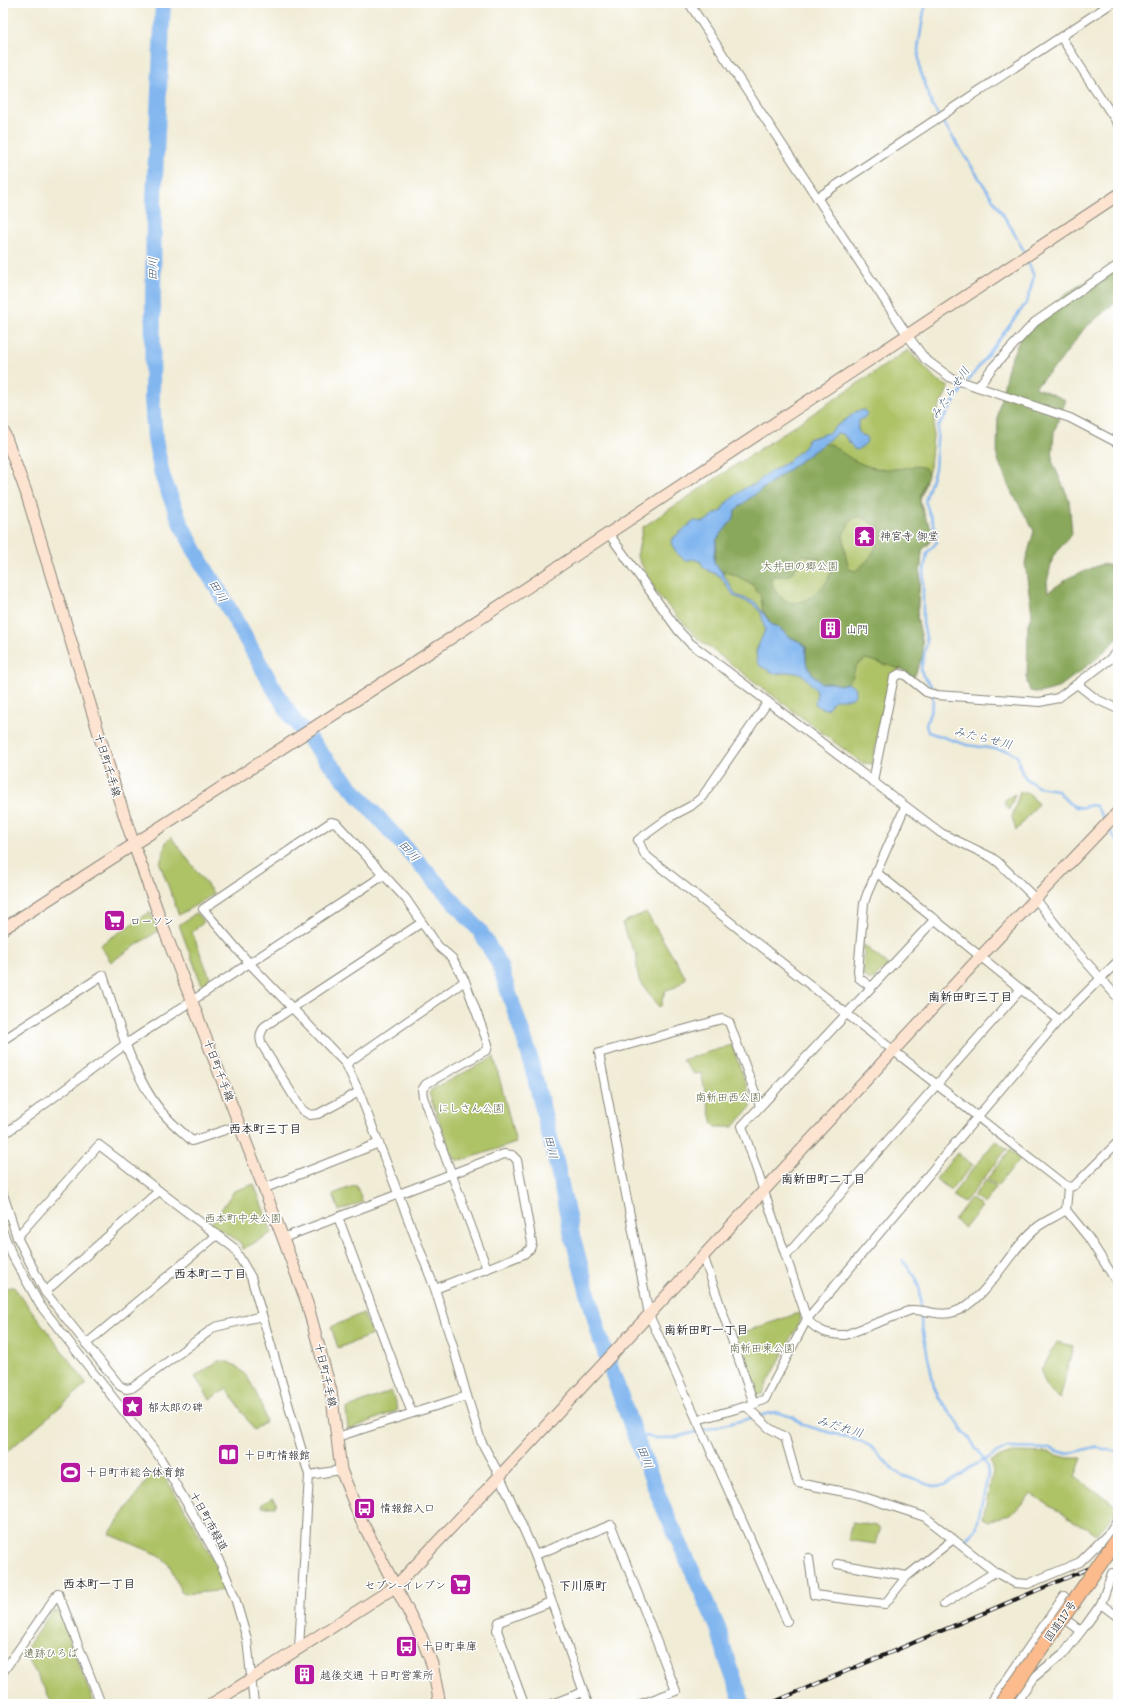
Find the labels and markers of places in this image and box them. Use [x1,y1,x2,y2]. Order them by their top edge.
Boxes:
temple icon: 神宮寺 御堂 [851,523,877,549]
place label: 神宮寺 御堂 [880,530,939,543]
building icon: 山門 [817,616,843,642]
place label: 山門 [846,623,868,636]
supermarket icon: ローソン [101,908,127,934]
place label: ローソン [130,915,174,928]
place icon: 郁太郎の碑 [119,1394,145,1420]
place label: 郁太郎の碑 [148,1401,203,1414]
library icon: 十日町情報館 [215,1442,241,1468]
place label: 十日町情報館 [244,1449,310,1462]
sports icon: 十日町市総合体育館 [57,1459,83,1485]
place label: 十日町市総合体育館 [86,1466,185,1479]
bus stop icon: 情報館入口 [351,1495,377,1521]
place label: 情報館入口 [380,1502,435,1515]
supermarket icon: セブン-イレブン [448,1572,474,1598]
place label: セブン-イレブン [365,1579,446,1592]
bus stop icon: 十日町車庫 [394,1633,420,1659]
place label: 十日町車庫 [422,1640,477,1653]
building icon: 越後交通 十日町営業所 [291,1662,317,1688]
place label: 越後交通 十日町営業所 [320,1669,434,1682]

